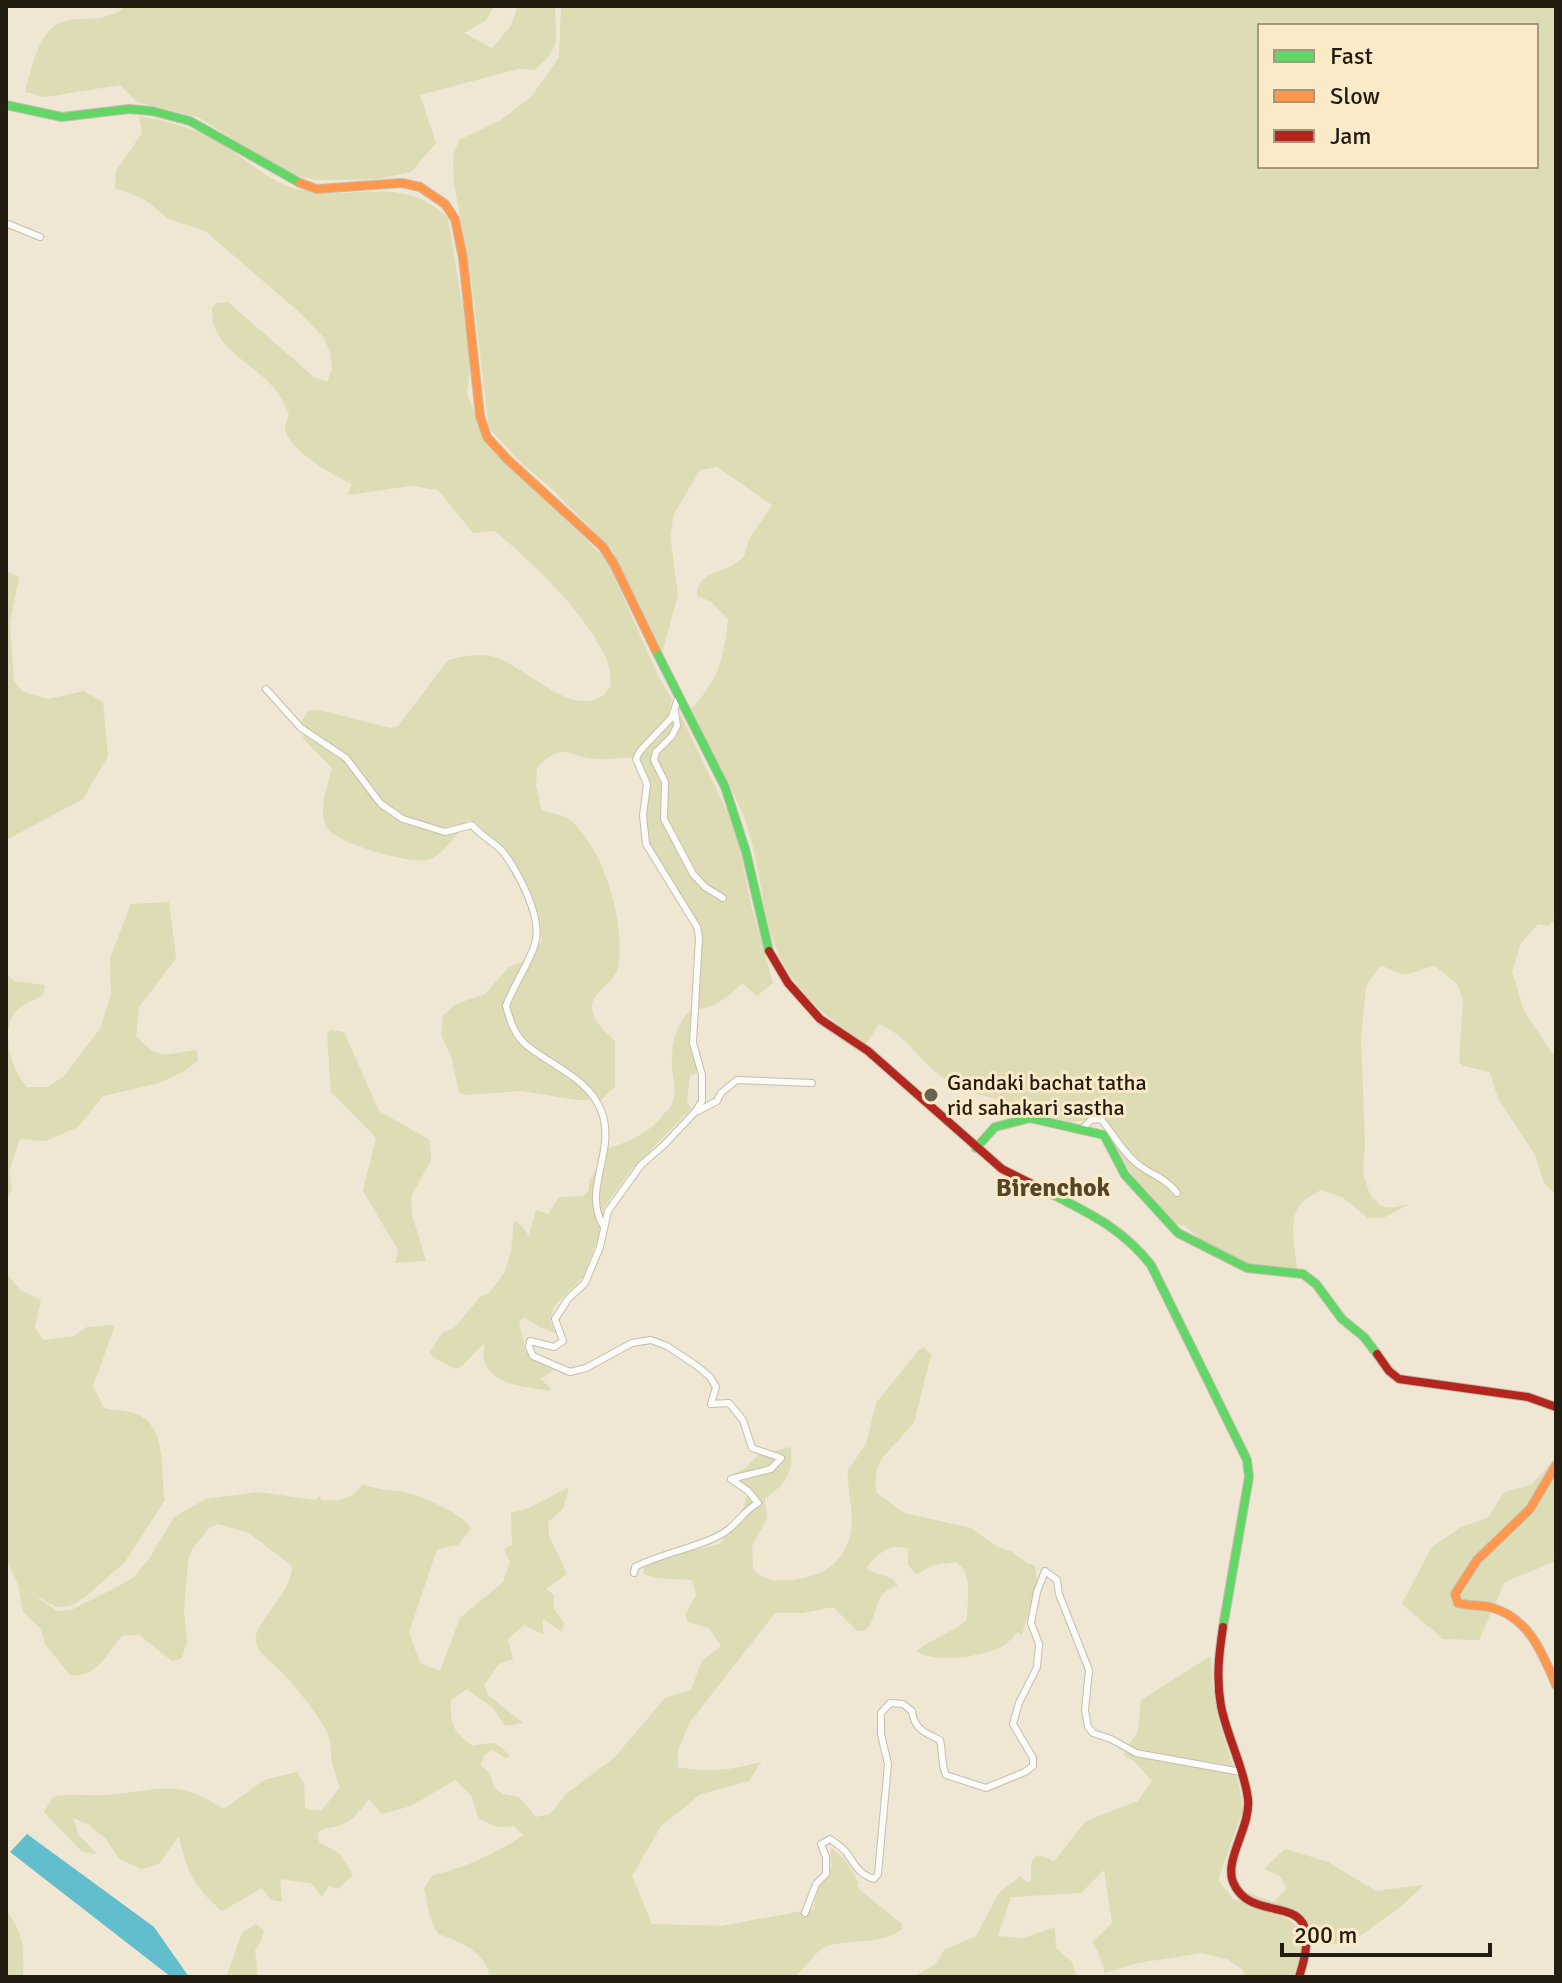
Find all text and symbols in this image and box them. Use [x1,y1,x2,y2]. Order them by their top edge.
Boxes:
legend [1258,24,1538,168]
text: Fast [1330,41,1373,71]
text: Slow [1330,81,1380,111]
text: Jam [1330,121,1371,151]
place label: Gandaki bachat tatha rid sahakari sastha [947,1069,1147,1121]
marker: Gandaki bachat tatha rid sahakari sastha [922,1086,940,1104]
district label: Birenchok [996,1172,1111,1204]
scale bar [1282,1907,1490,1957]
text: 200 m [1294,1920,1357,1950]

